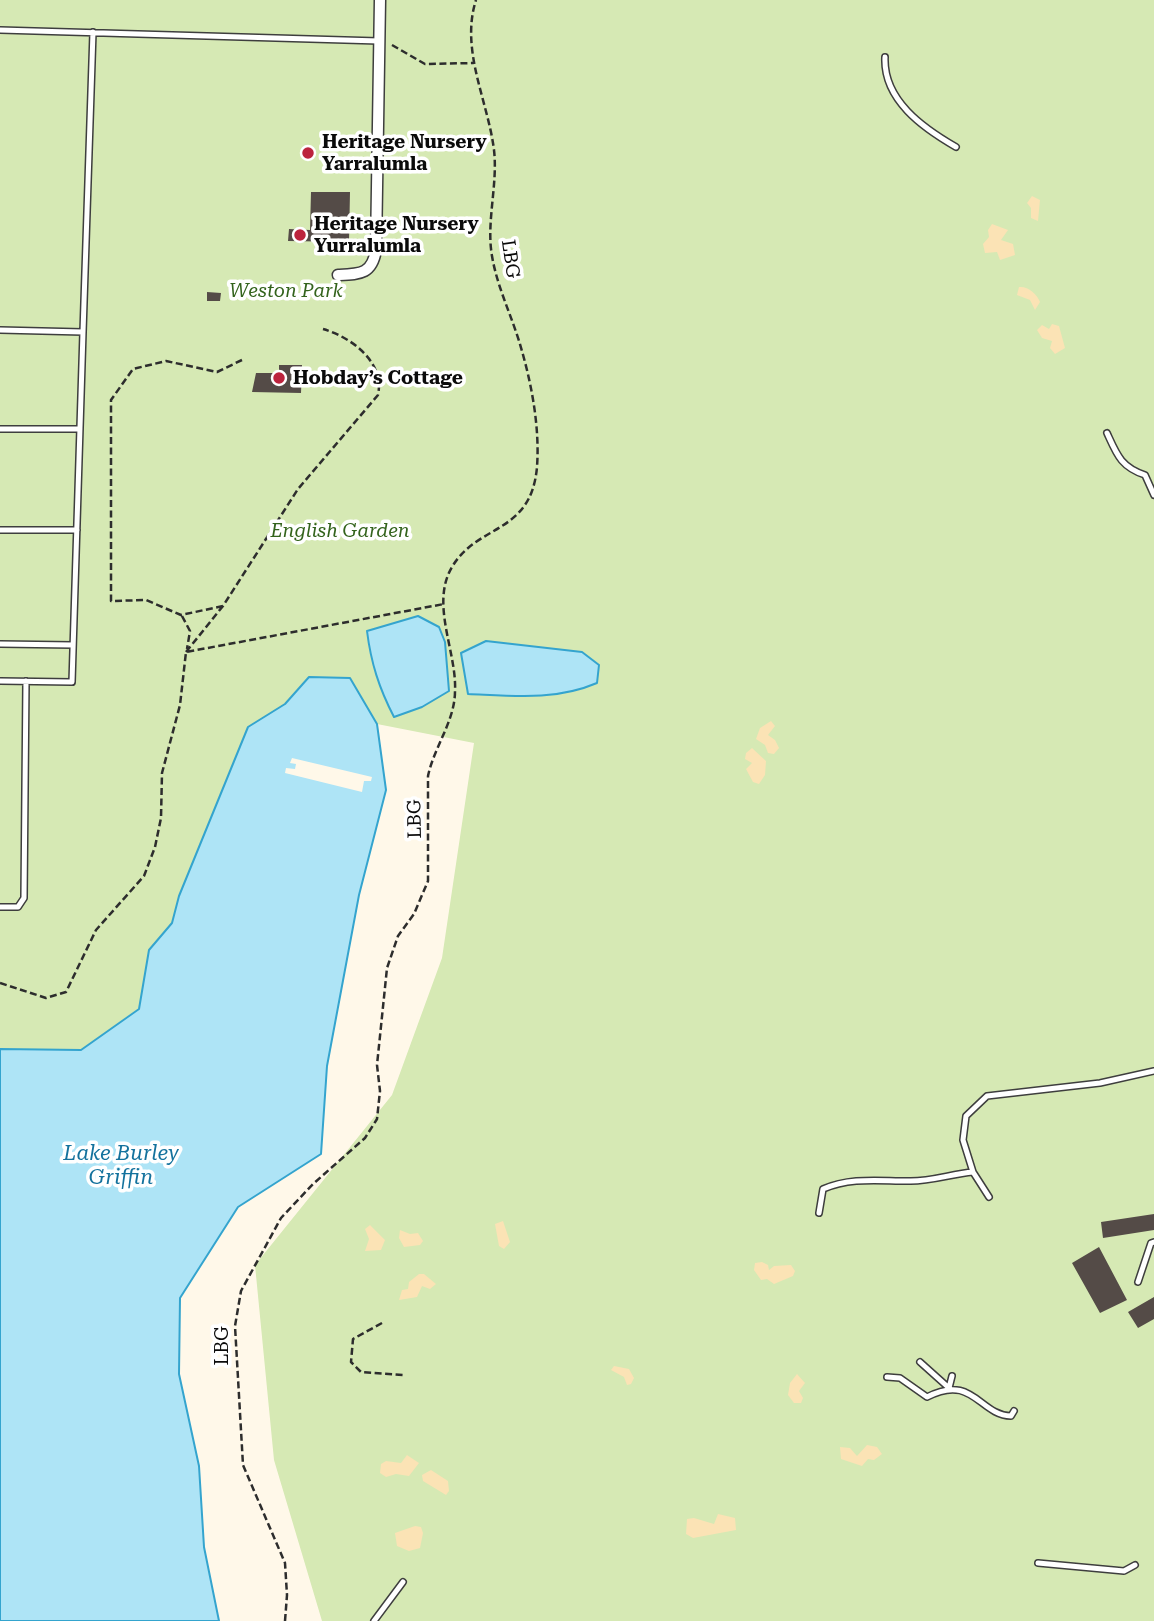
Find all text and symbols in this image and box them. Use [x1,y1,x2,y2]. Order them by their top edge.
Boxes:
place label: Heritage Nursery Yarralumla [322,131,487,175]
marker: Heritage Nursery Yarralumla [300,145,316,161]
place label: Heritage Nursery Yurralumla [314,213,479,257]
marker: Heritage Nursery Yurralumla [292,227,308,243]
street label: LBG [496,238,524,280]
park label: Weston Park [229,280,343,302]
place label: Hobday’s Cottage [293,367,463,389]
marker: Hobday’s Cottage [271,370,287,386]
park label: English Garden [270,520,410,542]
street label: LBG [403,799,427,839]
water label: Lake Burley Griffin [63,1141,179,1191]
street label: LBG [211,1326,233,1366]

